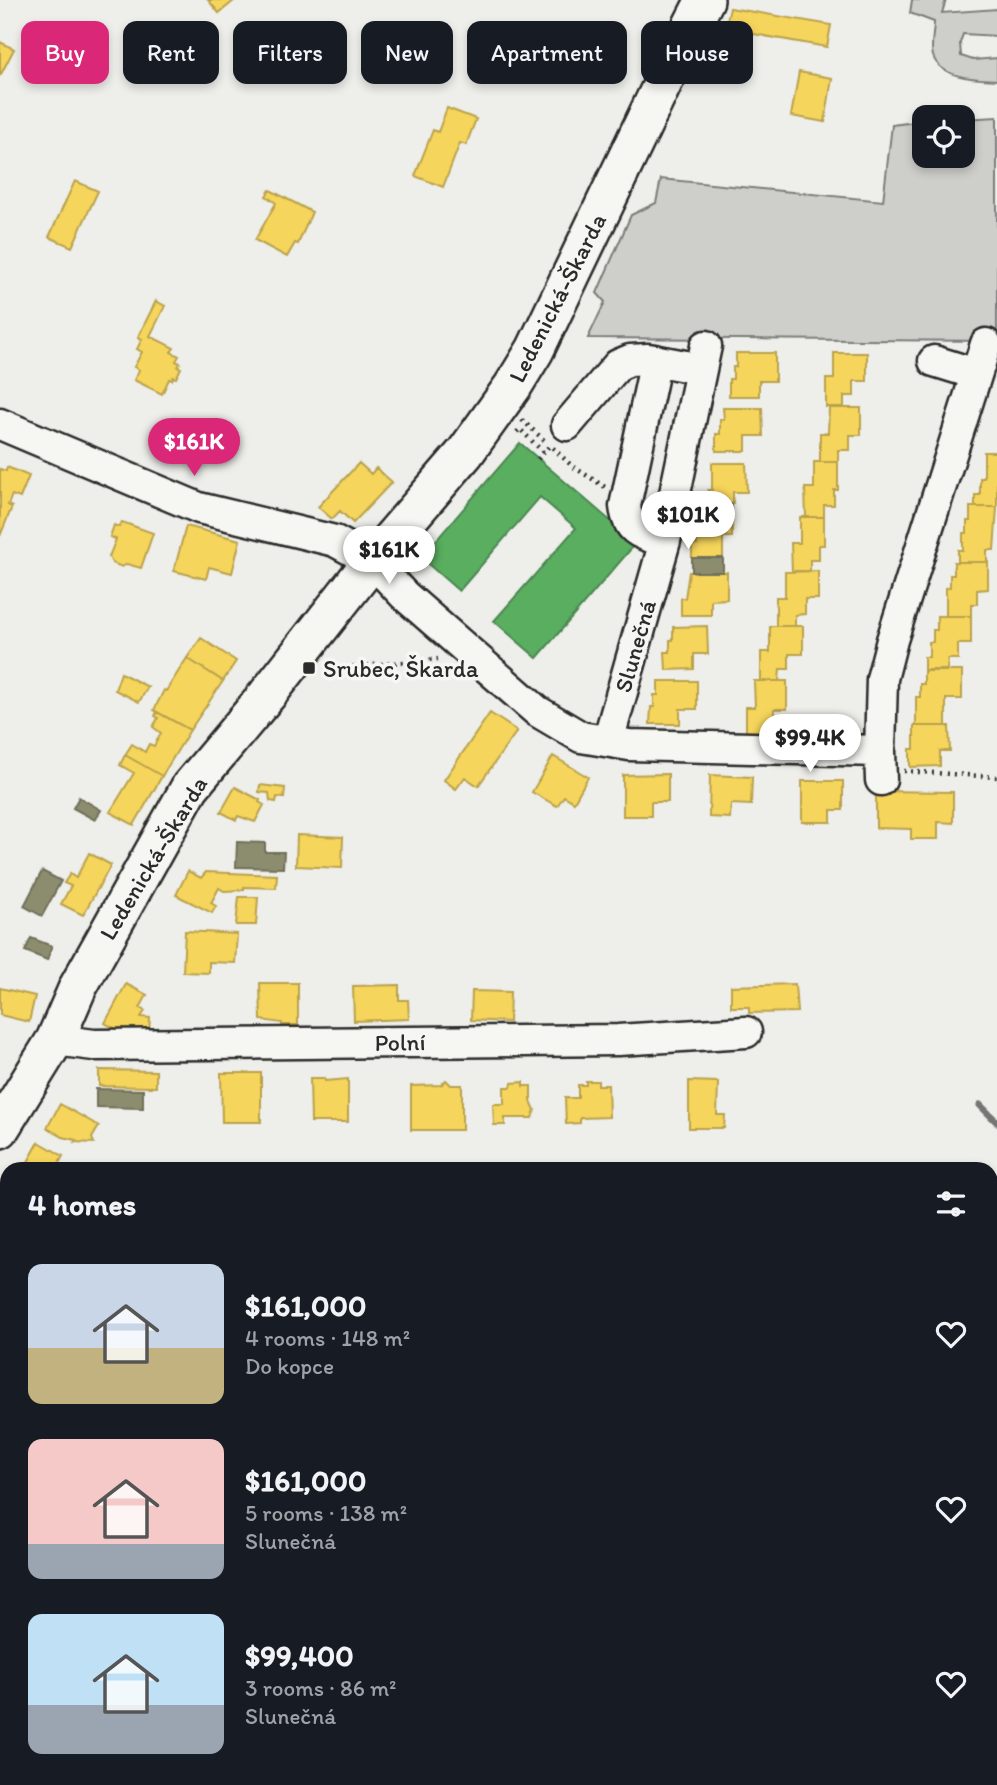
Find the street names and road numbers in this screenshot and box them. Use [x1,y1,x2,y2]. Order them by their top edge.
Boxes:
street label: Ledenická-Škarda [502,208,612,387]
street label: Slunečná [608,596,662,696]
street label: Ledenická-Škarda [93,771,213,945]
street label: Polní [374,1027,426,1057]

